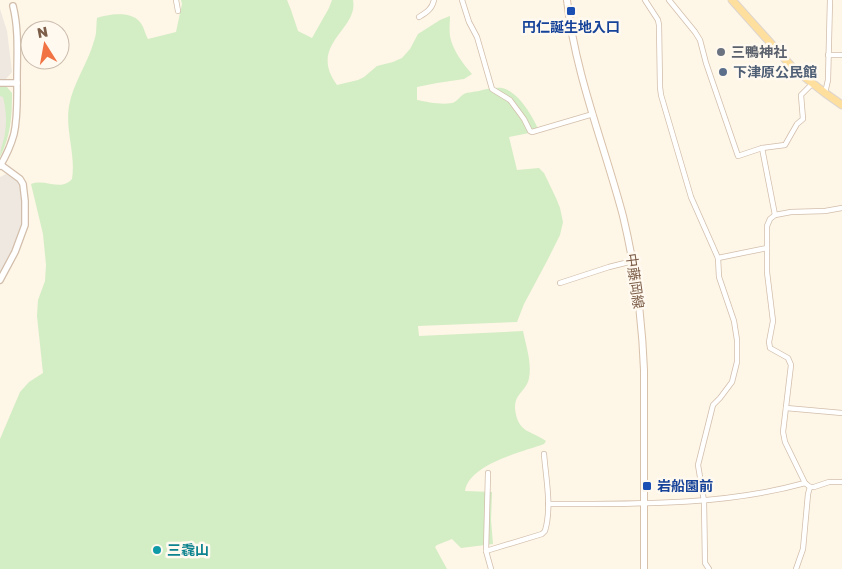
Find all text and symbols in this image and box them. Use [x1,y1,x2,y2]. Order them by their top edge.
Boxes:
marker: 円仁誕生地入口 [565,5,577,17]
place label: 円仁誕生地入口 [522,18,620,35]
north arrow [20,20,70,70]
text: N [36,22,49,41]
place label: 三鴨神社 [731,43,787,60]
marker: 三鴨神社 [715,46,727,58]
place label: 下津原公民館 [733,63,817,80]
marker: 下津原公民館 [717,66,729,78]
street label: 中藤岡線 [623,252,648,310]
place label: 岩船園前 [657,477,713,494]
marker: 岩船園前 [641,480,653,492]
place label: 三毳山 [167,541,209,558]
marker: 三毳山 [151,544,163,556]

